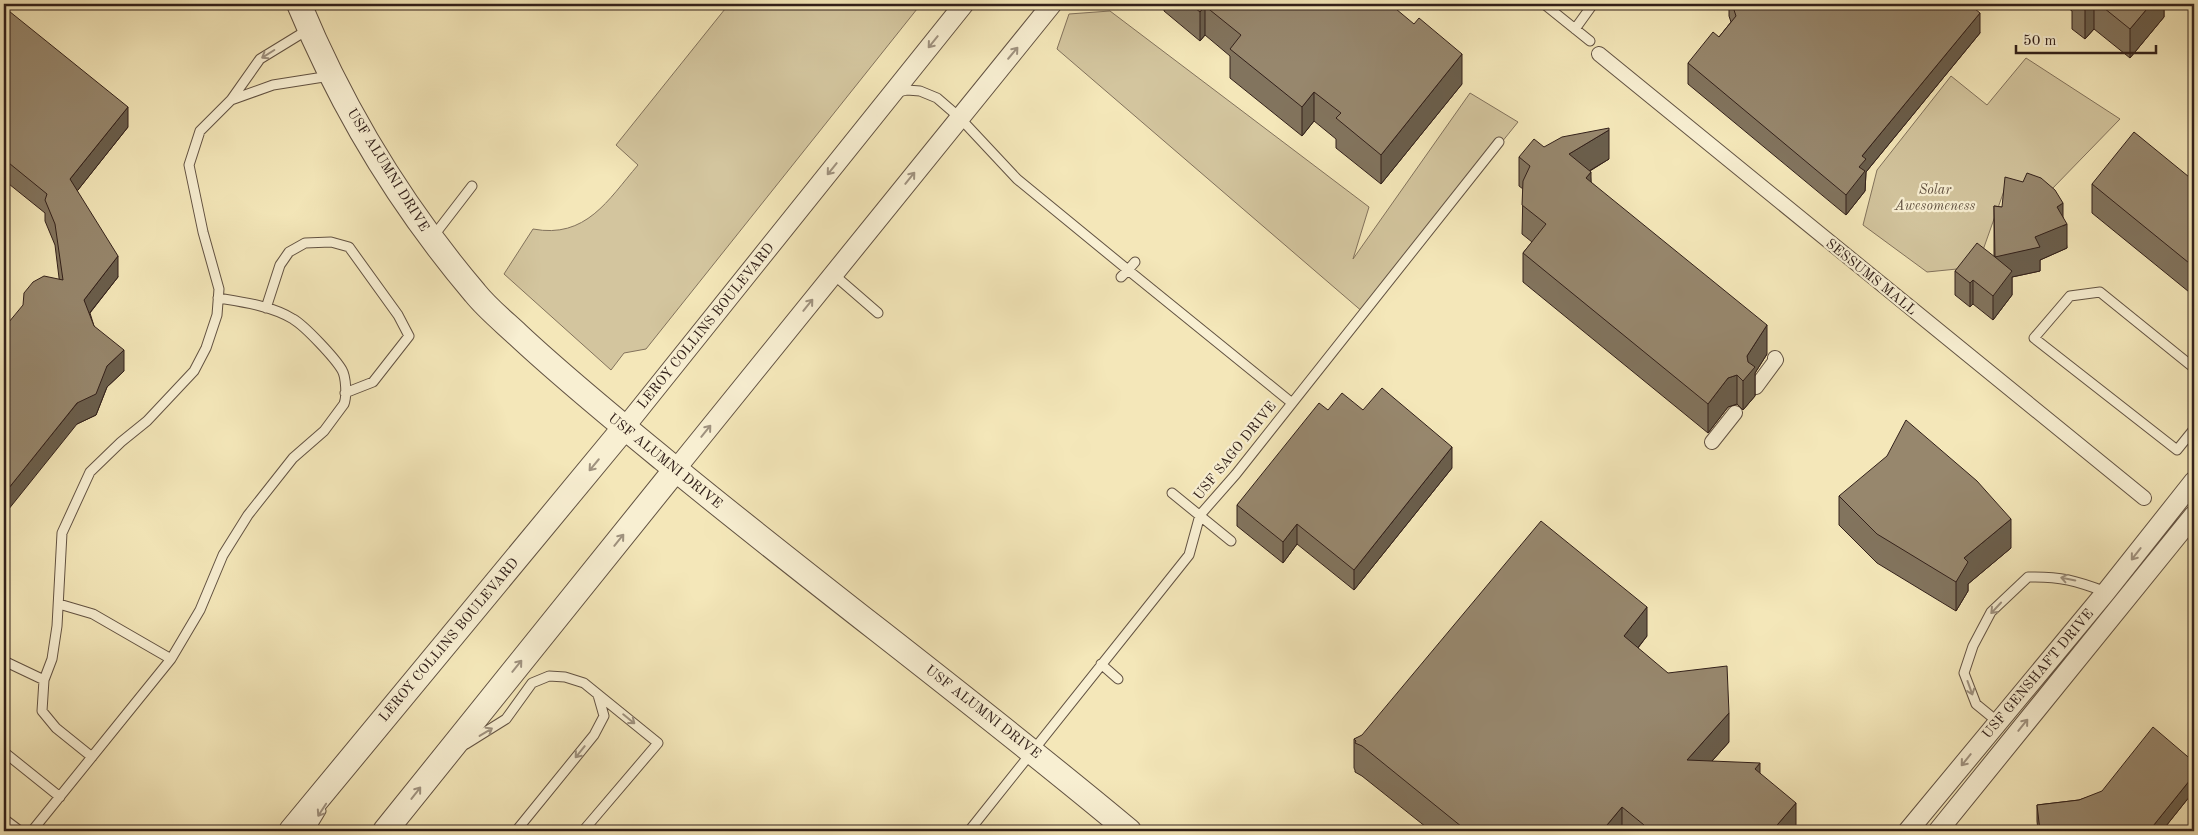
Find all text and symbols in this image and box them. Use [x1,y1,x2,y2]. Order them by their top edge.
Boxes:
scale bar [2016,22,2156,54]
text: 50 m [2023,34,2057,49]
one-way arrow [928,35,939,48]
one-way arrow [1007,46,1019,59]
one-way arrow [261,50,275,60]
street label: USF ALUMNI DRIVE [344,106,432,234]
one-way arrow [826,162,837,175]
one-way arrow [905,172,916,185]
park label: Solar Awesomeness [1894,183,1976,213]
street label: SESSUMS MALL [1823,236,1919,318]
street label: LEROY COLLINS BOULEVARD [635,241,777,411]
one-way arrow [802,299,813,312]
street label: USF SAGO DRIVE [1191,399,1279,503]
street label: USF ALUMNI DRIVE [605,411,725,511]
one-way arrow [700,425,711,438]
one-way arrow [588,458,599,471]
one-way arrow [614,534,625,547]
one-way arrow [2131,547,2142,560]
street label: LEROY COLLINS BOULEVARD [377,556,521,724]
one-way arrow [2060,574,2076,583]
one-way arrow [1990,601,2002,614]
street label: USF GENSHAFT DRIVE [1980,607,2096,741]
one-way arrow [512,660,523,673]
street label: USF ALUMNI DRIVE [923,663,1043,761]
one-way arrow [1966,680,1975,696]
one-way arrow [622,714,635,725]
one-way arrow [2018,719,2029,732]
one-way arrow [478,726,492,736]
one-way arrow [574,746,585,759]
one-way arrow [1961,754,1972,767]
one-way arrow [410,787,421,800]
one-way arrow [317,803,327,817]

